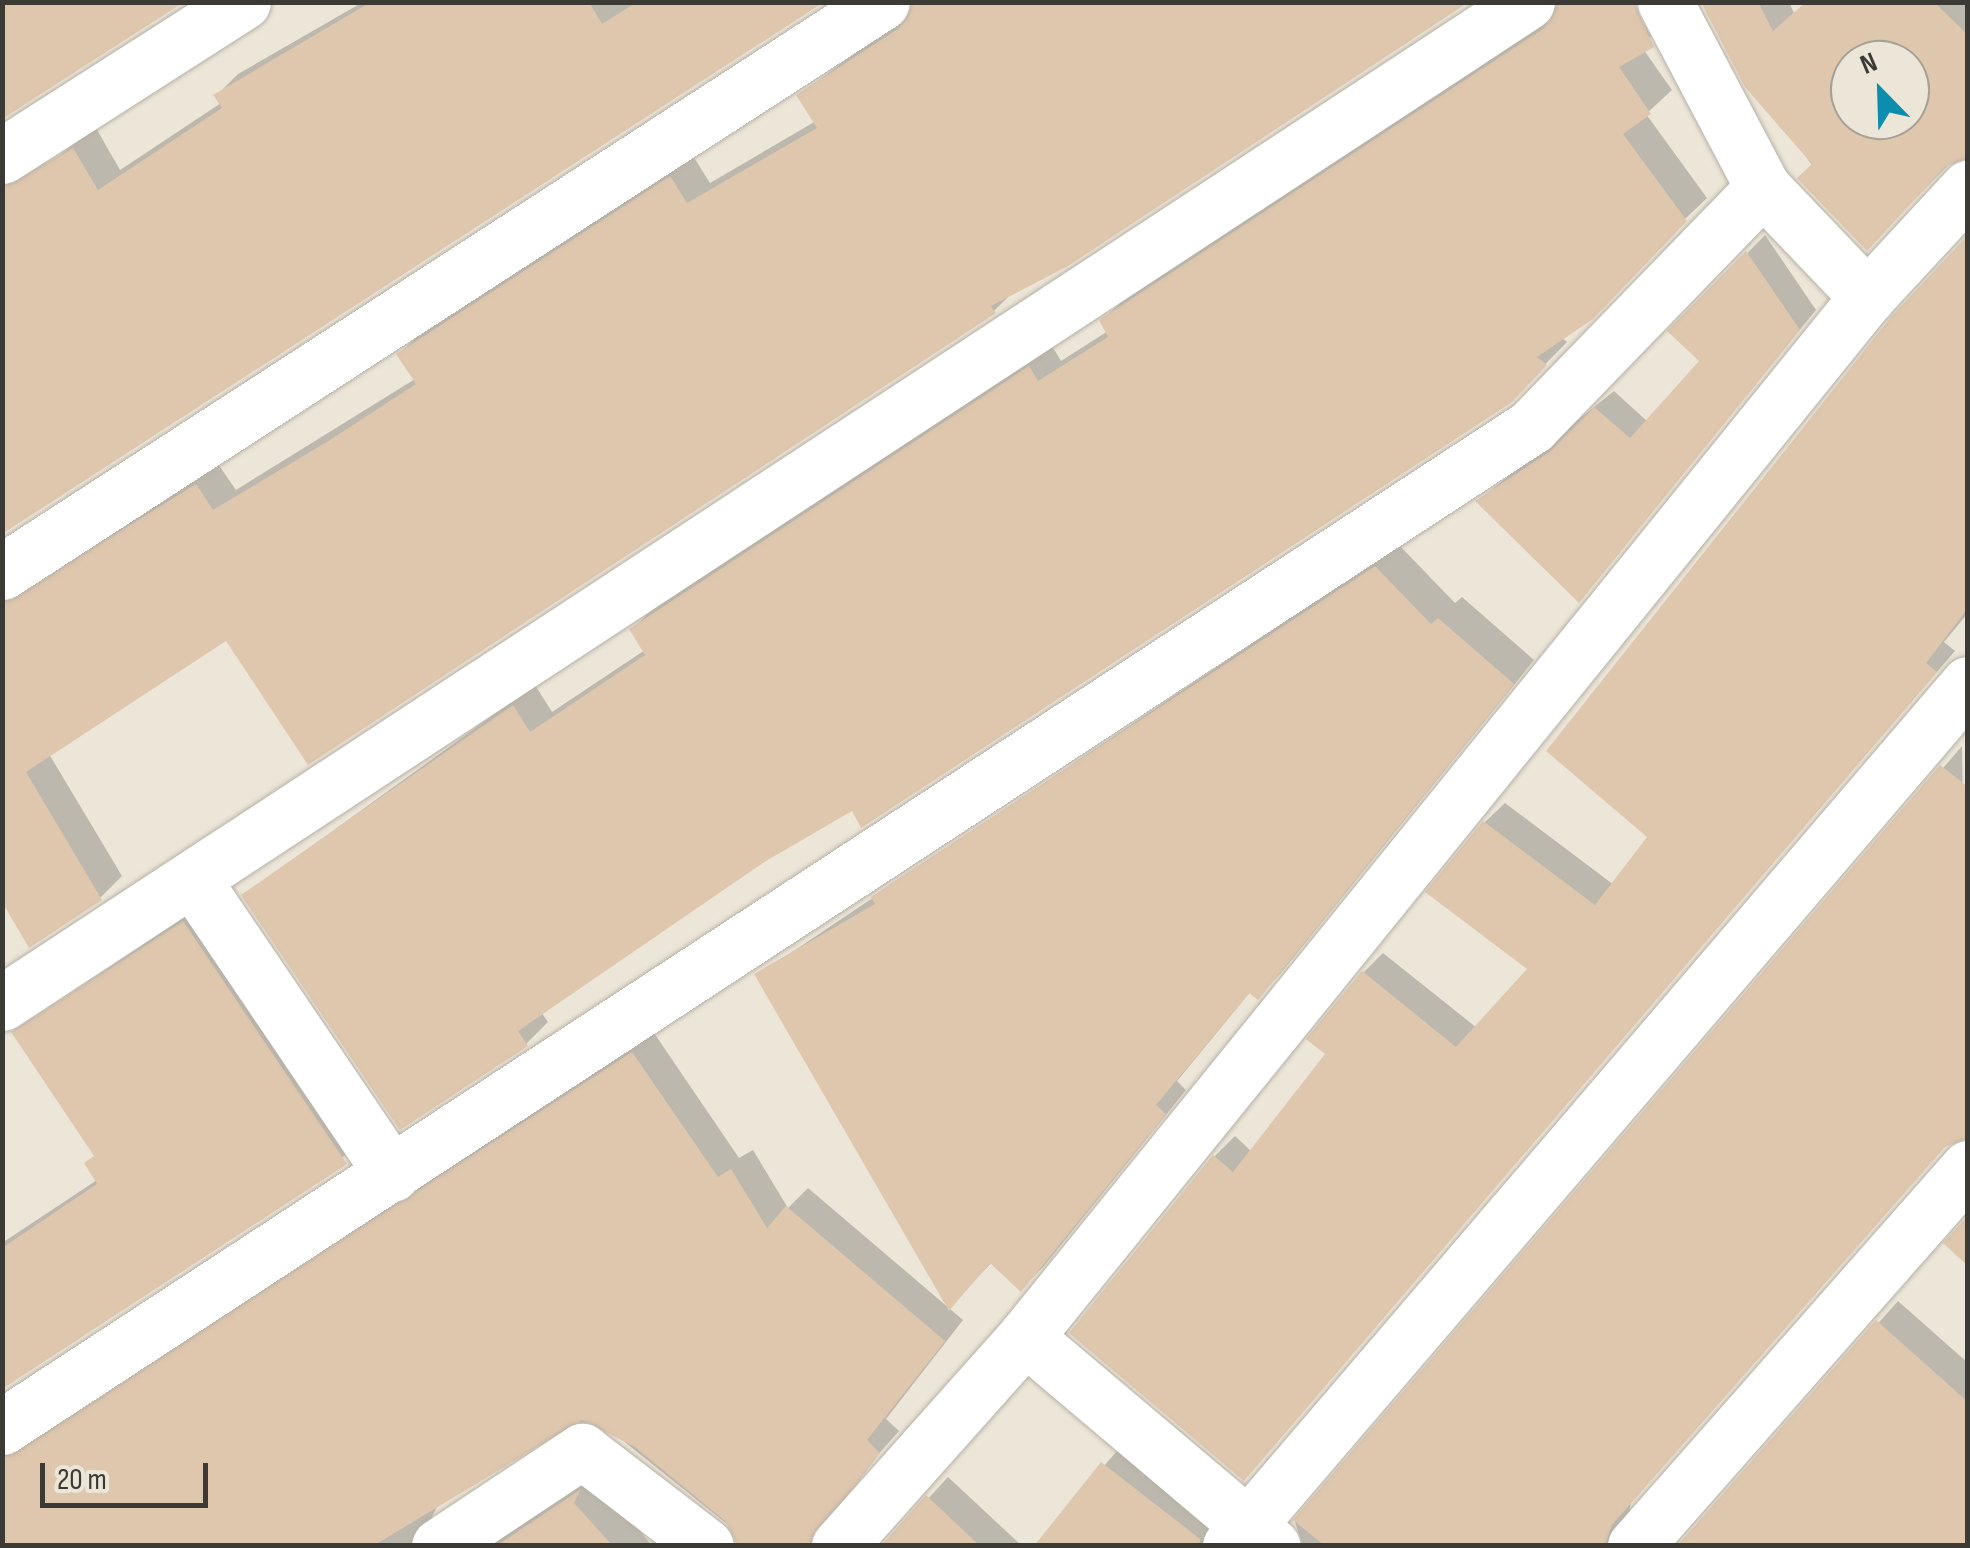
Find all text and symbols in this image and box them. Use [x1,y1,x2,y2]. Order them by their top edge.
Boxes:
north arrow [1830,40,1930,140]
text: N [1856,46,1882,82]
scale bar [45,1443,212,1505]
text: 20 m [57,1462,107,1498]

